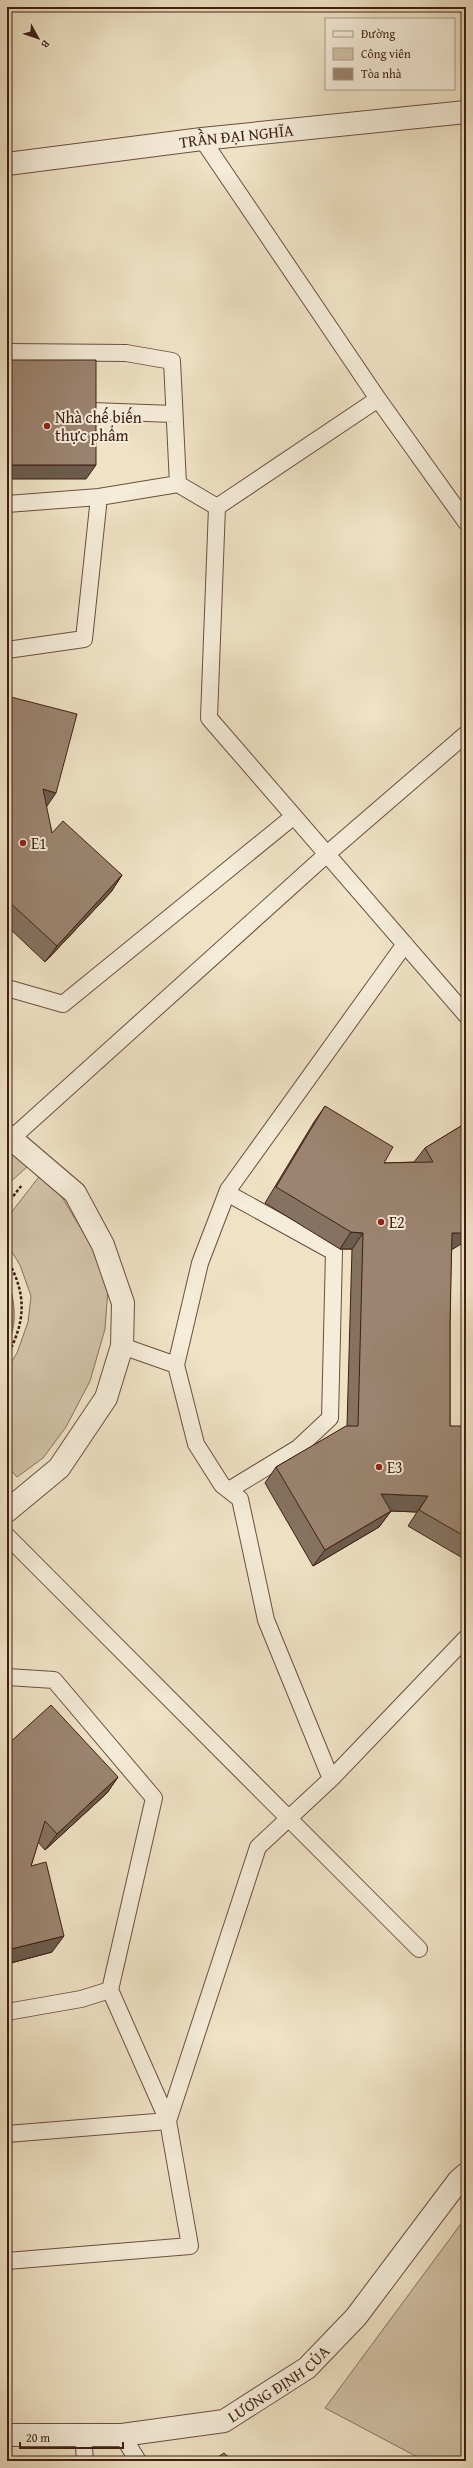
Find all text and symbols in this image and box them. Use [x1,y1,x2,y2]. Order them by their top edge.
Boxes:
north arrow [18,18,58,58]
legend [325,18,455,90]
text: Đường [361,25,395,42]
text: B [37,37,54,52]
text: Công viên [361,45,411,62]
text: Tòa nhà [361,65,402,82]
street label: TRẦN ĐẠI NGHĨA [178,118,295,154]
place label: Nhà chế biến thực phẩm [55,405,142,447]
marker: Nhà chế biến thực phẩm [42,421,52,431]
place label: E1 [31,831,47,855]
marker: E1 [18,838,28,848]
place label: E2 [389,1210,405,1234]
marker: E2 [376,1217,386,1227]
place label: E3 [387,1455,403,1479]
marker: E3 [374,1462,384,1472]
street label: LƯƠNG ĐỊNH CỦA [222,2339,335,2428]
scale bar [20,2424,123,2450]
text: 20 m [26,2429,50,2446]

